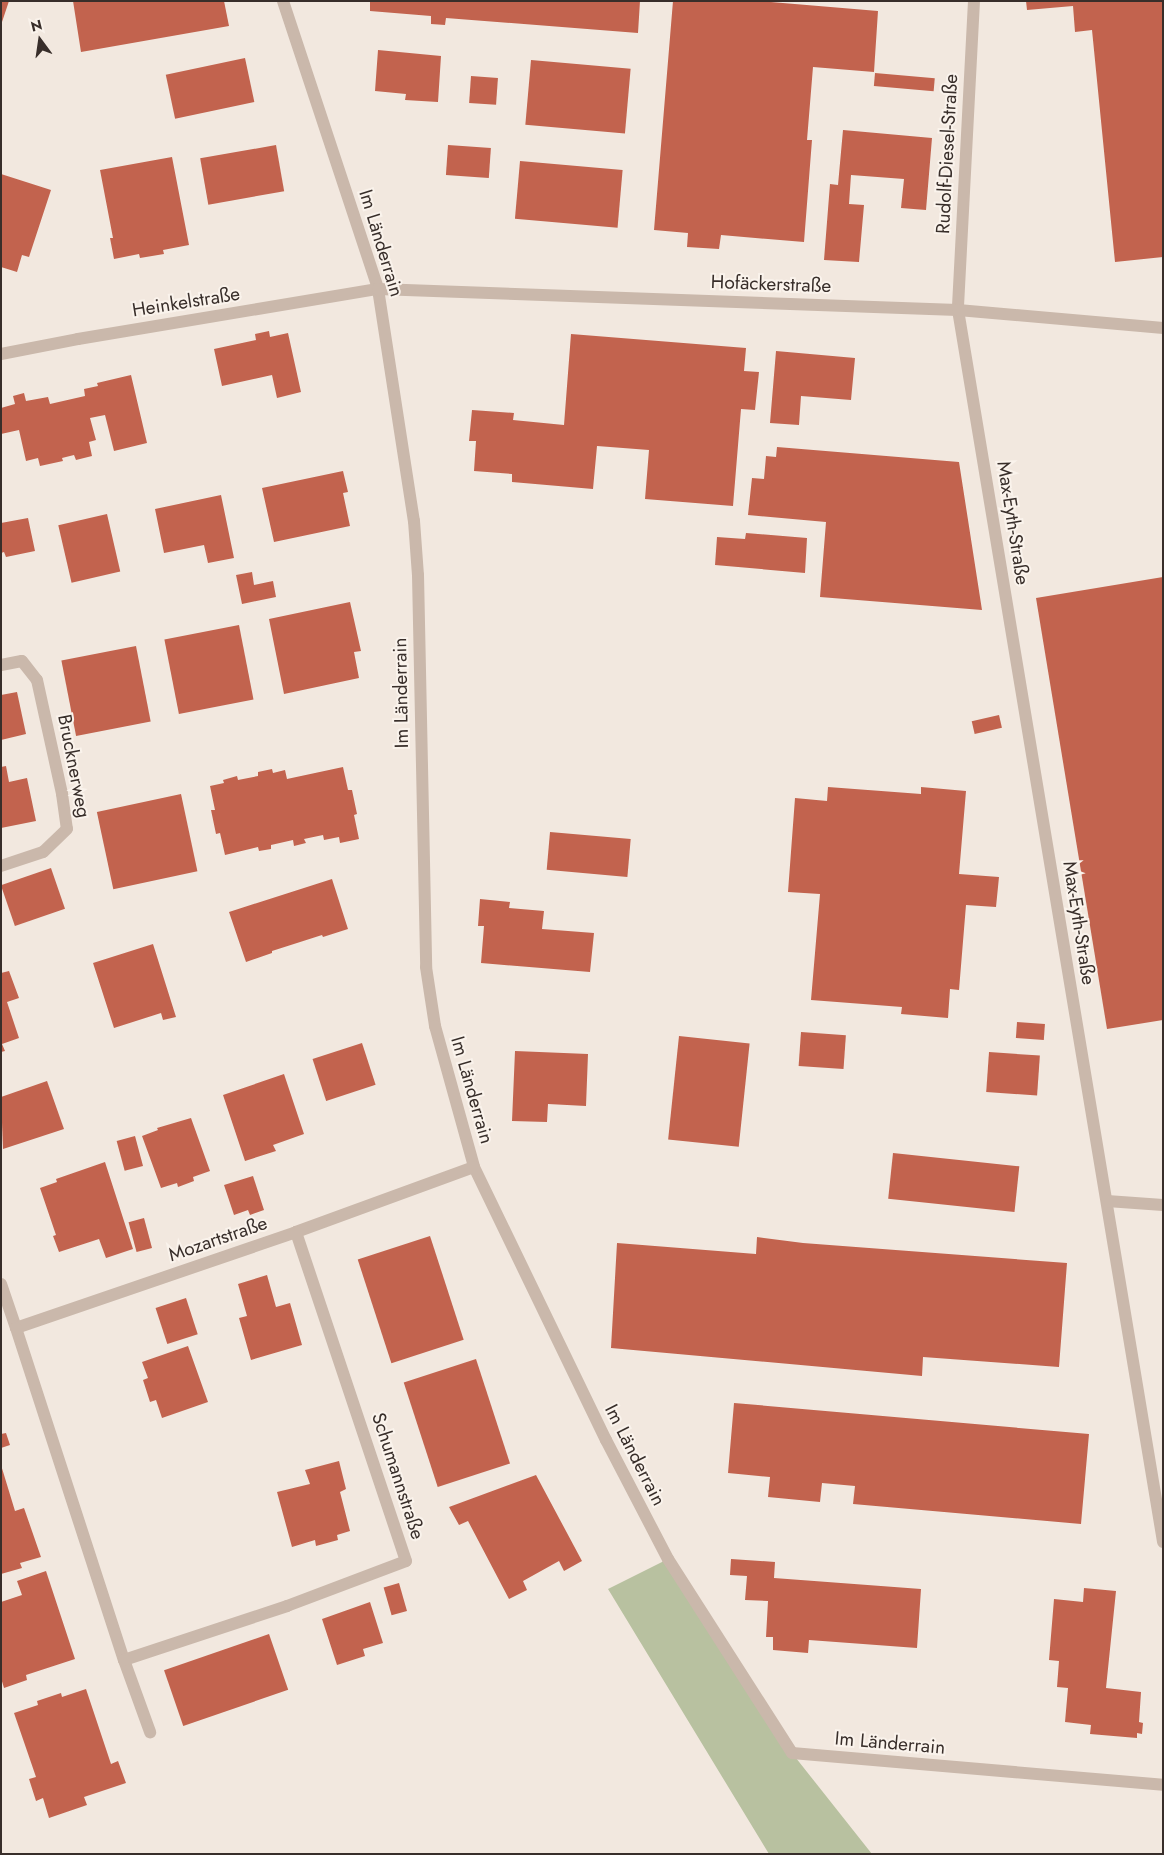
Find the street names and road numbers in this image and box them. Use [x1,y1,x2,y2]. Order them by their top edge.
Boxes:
street label: Rudolf-Diesel-Straße [931,73,963,235]
street label: Im Länderrain [354,187,408,299]
street label: Hofäckerstraße [710,271,832,297]
street label: Heinkelstraße [130,282,242,322]
street label: Max-Eyth-Straße [992,459,1034,587]
street label: Im Länderrain [389,638,413,748]
street label: Brucknerweg [53,712,95,820]
street label: Max-Eyth-Straße [1058,859,1100,987]
street label: Im Länderrain [446,1034,498,1146]
street label: Mozartstraße [166,1211,270,1267]
street label: Im Länderrain [600,1401,670,1509]
street label: Schumannstraße [367,1410,429,1542]
street label: Im Länderrain [834,1727,946,1759]

